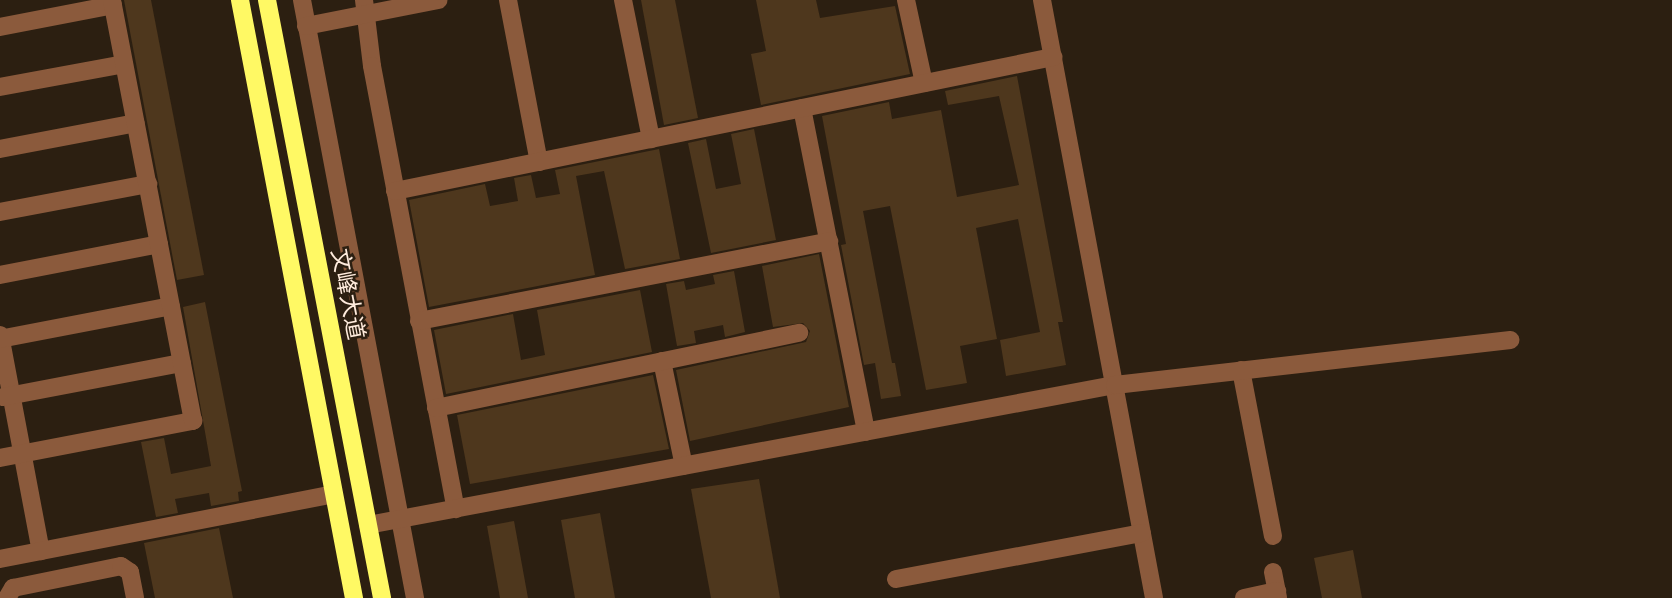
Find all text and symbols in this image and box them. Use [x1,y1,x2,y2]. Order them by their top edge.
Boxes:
street label: 文峰大道 [327,246,371,342]

